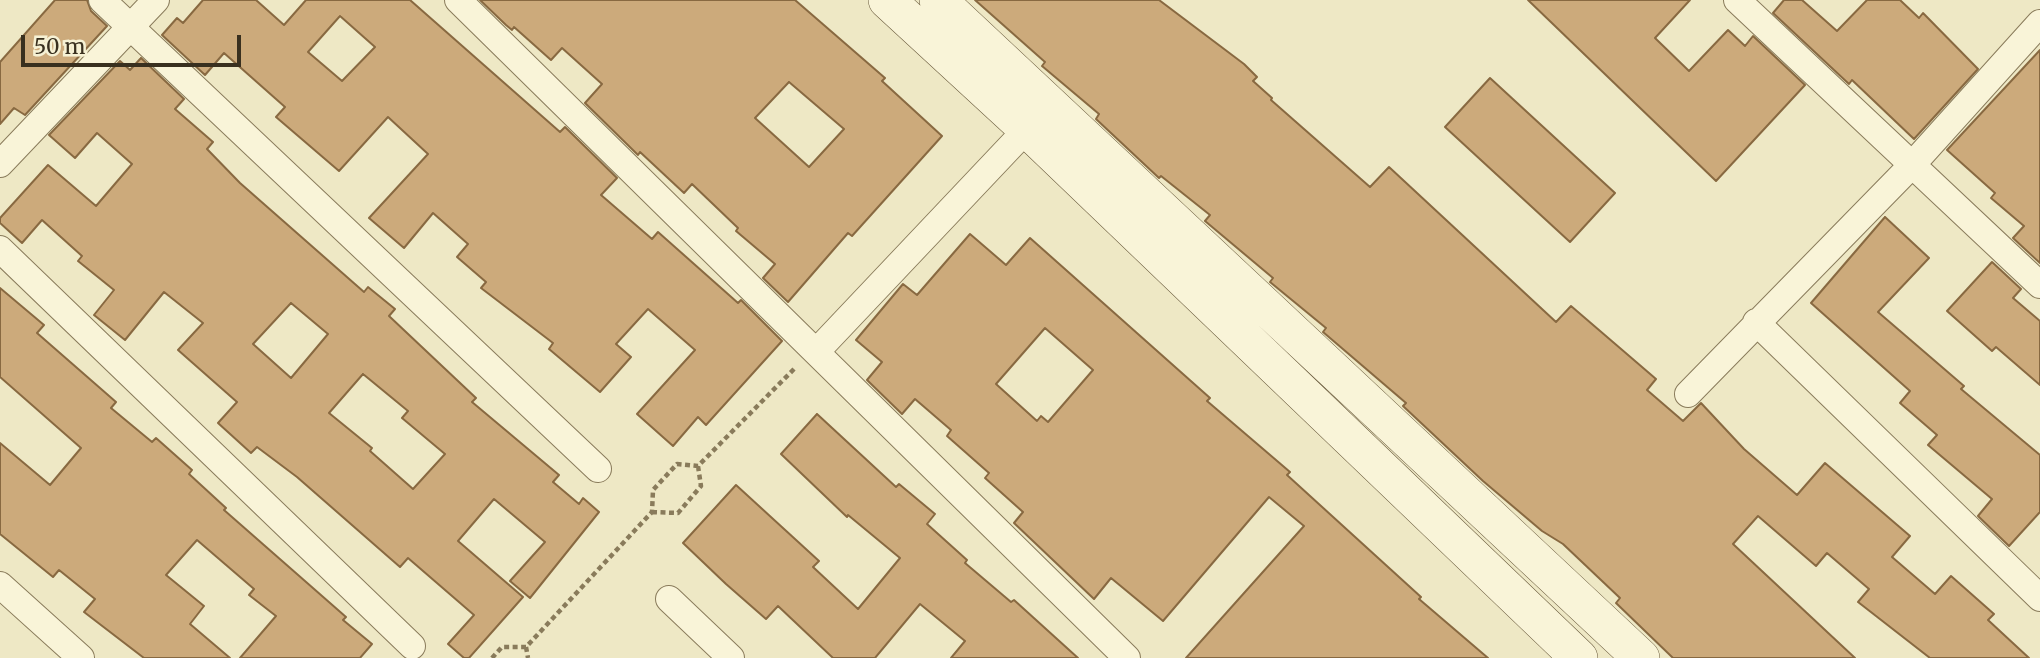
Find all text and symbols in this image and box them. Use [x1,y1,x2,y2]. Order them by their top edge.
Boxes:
scale bar [24,21,245,65]
text: 50 m [34,33,85,60]

